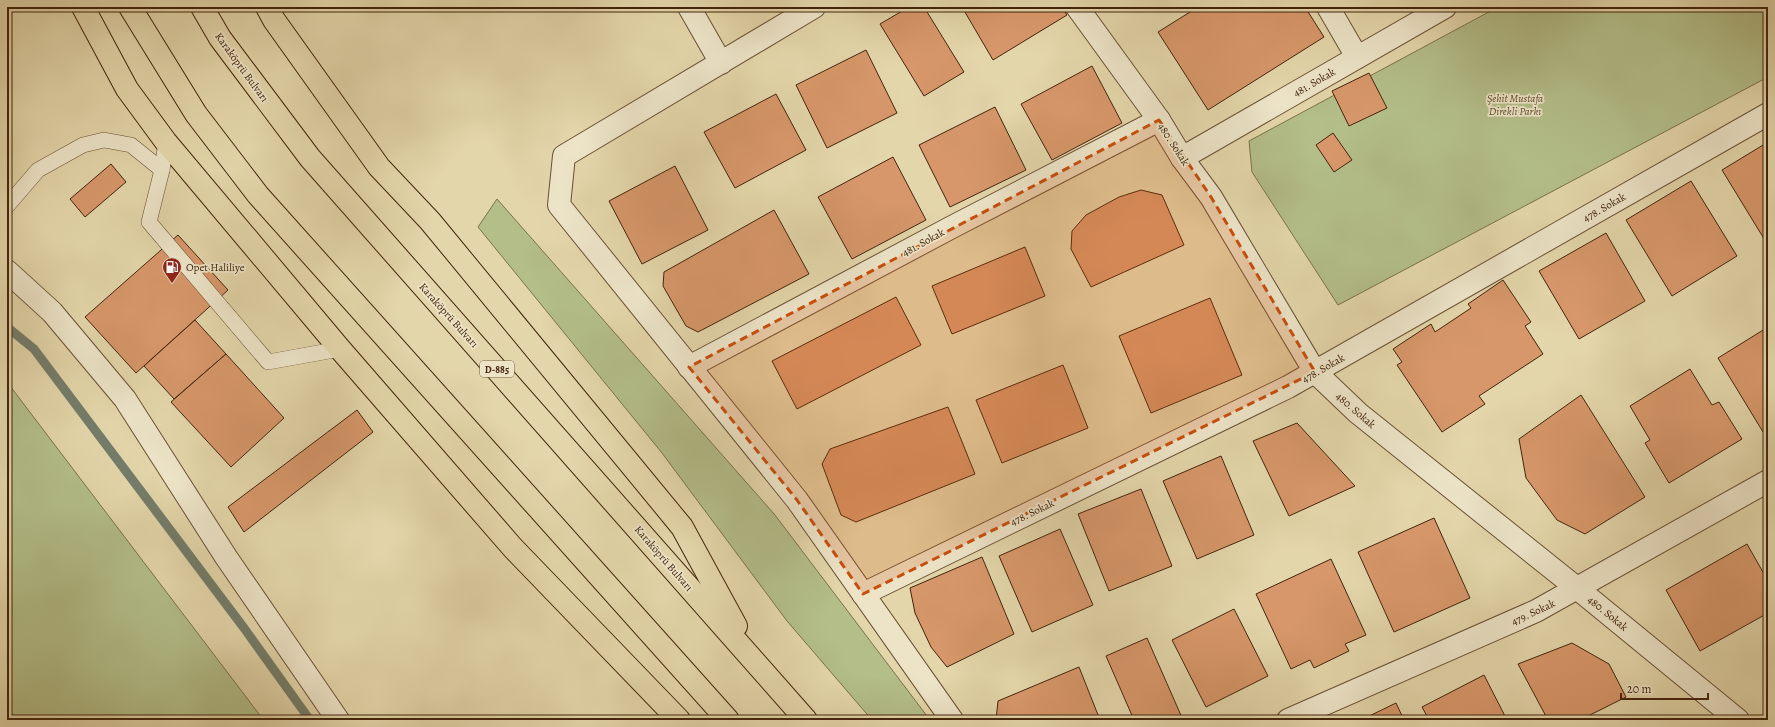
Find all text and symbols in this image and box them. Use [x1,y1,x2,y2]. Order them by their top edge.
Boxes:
street label: Karaköprü Bulvarı [211,30,272,105]
street label: 481. Sokak [1290,64,1339,101]
park label: Şehit Mustafa Direkli Parkı [1487,91,1543,119]
street label: 480. Sokak [1154,120,1193,169]
street label: 478. Sokak [1580,189,1629,226]
street label: 481. Sokak [899,224,948,260]
fuel station icon: Opet Haliliye [161,256,183,284]
place label: Opet Haliliye [186,260,245,275]
street label: Karaköprü Bulvarı [415,280,482,351]
street label: 478. Sokak [1299,350,1348,387]
road number: D-885 [480,361,514,377]
street label: 480. Sokak [1332,389,1379,432]
street label: 478. Sokak [1008,495,1057,530]
street label: Karaköprü Bulvarı [631,522,696,594]
street label: 480. Sokak [1584,592,1632,635]
street label: 479. Sokak [1509,596,1558,629]
scale bar [1621,675,1708,701]
text: 20 m [1627,681,1651,697]

